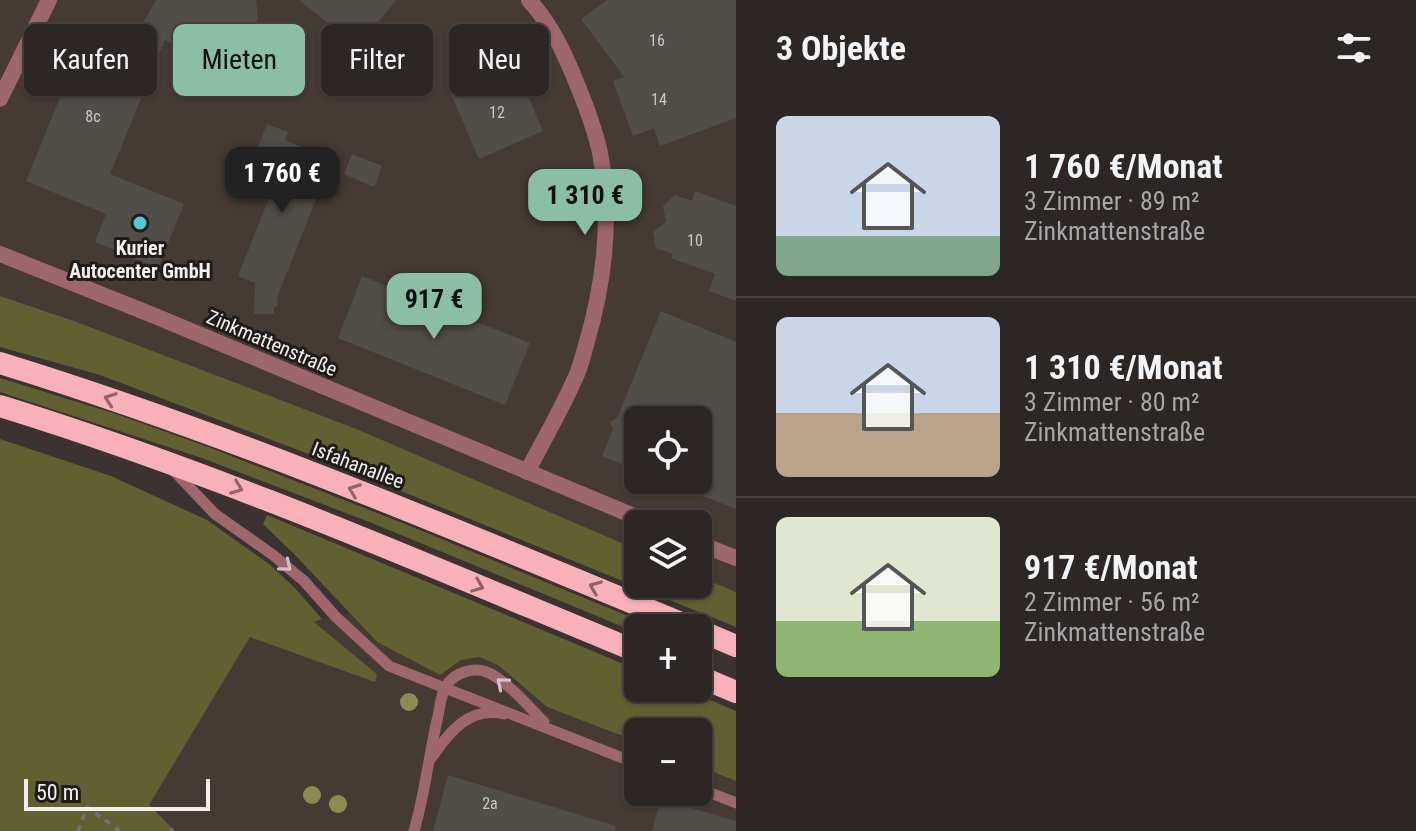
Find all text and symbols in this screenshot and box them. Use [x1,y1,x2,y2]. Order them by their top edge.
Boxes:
chip: Kaufen [24,24,157,96]
chip: Mieten [173,24,305,96]
chip: Filter [321,24,433,96]
chip: Neu [449,24,549,96]
icon: filters [1332,26,1376,70]
text: 3 Objekte [776,28,906,68]
house number: 16 [649,31,665,50]
house number: 14 [651,90,667,109]
house number: 12 [489,103,505,122]
house number: 8c [85,107,101,126]
text: 1 760 €/Monat [1024,146,1223,186]
pin: 1 760 € [208,147,356,215]
icon: home [840,148,936,244]
text: 1 760 € [243,158,321,188]
pin: 1 310 € [511,169,659,237]
text: 1 310 € [546,180,624,210]
text: 3 Zimmer · 89 m² [1024,186,1200,216]
marker: Kurier Autocenter GmbH [131,214,149,232]
text: Zinkmattenstraße [1024,216,1205,246]
house number: 10 [687,231,703,250]
place label: Kurier Autocenter GmbH [69,236,211,283]
pin: 917 € [378,273,490,341]
text: 917 € [405,284,463,314]
street label: Zinkmattenstraße [203,305,341,381]
text: 1 310 €/Monat [1024,347,1223,387]
icon: home [840,349,936,445]
text: 3 Zimmer · 80 m² [1024,387,1200,417]
one-way arrow [104,393,118,409]
map controls [624,406,712,806]
button: locate [624,406,712,494]
text: Zinkmattenstraße [1024,417,1205,447]
street label: Isfahanallee [309,437,407,493]
one-way arrow [230,478,244,495]
one-way arrow [348,483,362,500]
button: layers [624,510,712,598]
text: 917 €/Monat [1024,547,1198,587]
icon: home [840,549,936,645]
one-way arrow [277,556,292,571]
one-way arrow [470,576,484,593]
one-way arrow [589,581,603,597]
text: 2 Zimmer · 56 m² [1024,587,1200,617]
button: + [624,614,712,702]
text: Zinkmattenstraße [1024,617,1205,647]
one-way arrow [497,678,511,693]
button: − [624,718,712,806]
scale bar [24,775,210,811]
text: 50 m [36,780,79,805]
house number: 2a [482,794,498,813]

